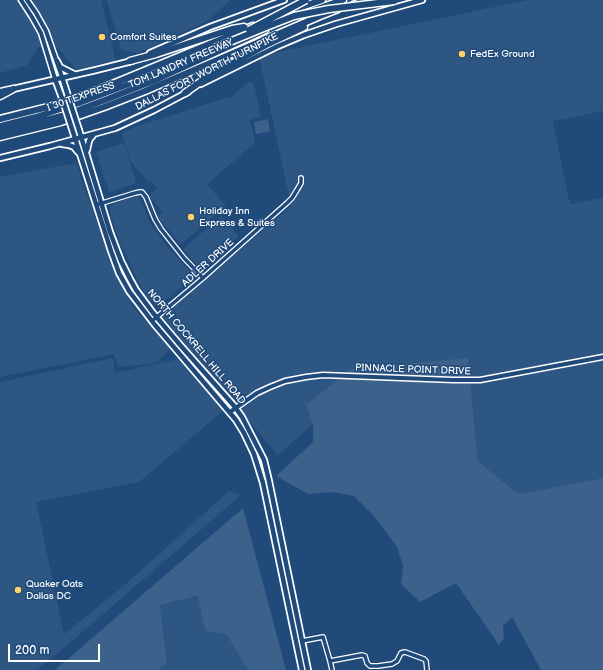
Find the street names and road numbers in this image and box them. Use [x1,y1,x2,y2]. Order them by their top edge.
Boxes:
street label: DALLAS FORT WORTH TURNPIKE [134,31,280,113]
street label: TOM LANDRY FREEWAY [127,37,235,91]
street label: I 30 TEXPRESS [46,80,116,114]
street label: ADLER DRIVE [180,237,236,289]
street label: NORTH COCKRELL HILL ROAD [144,287,248,407]
street label: PINNACLE POINT DRIVE [355,362,471,378]

